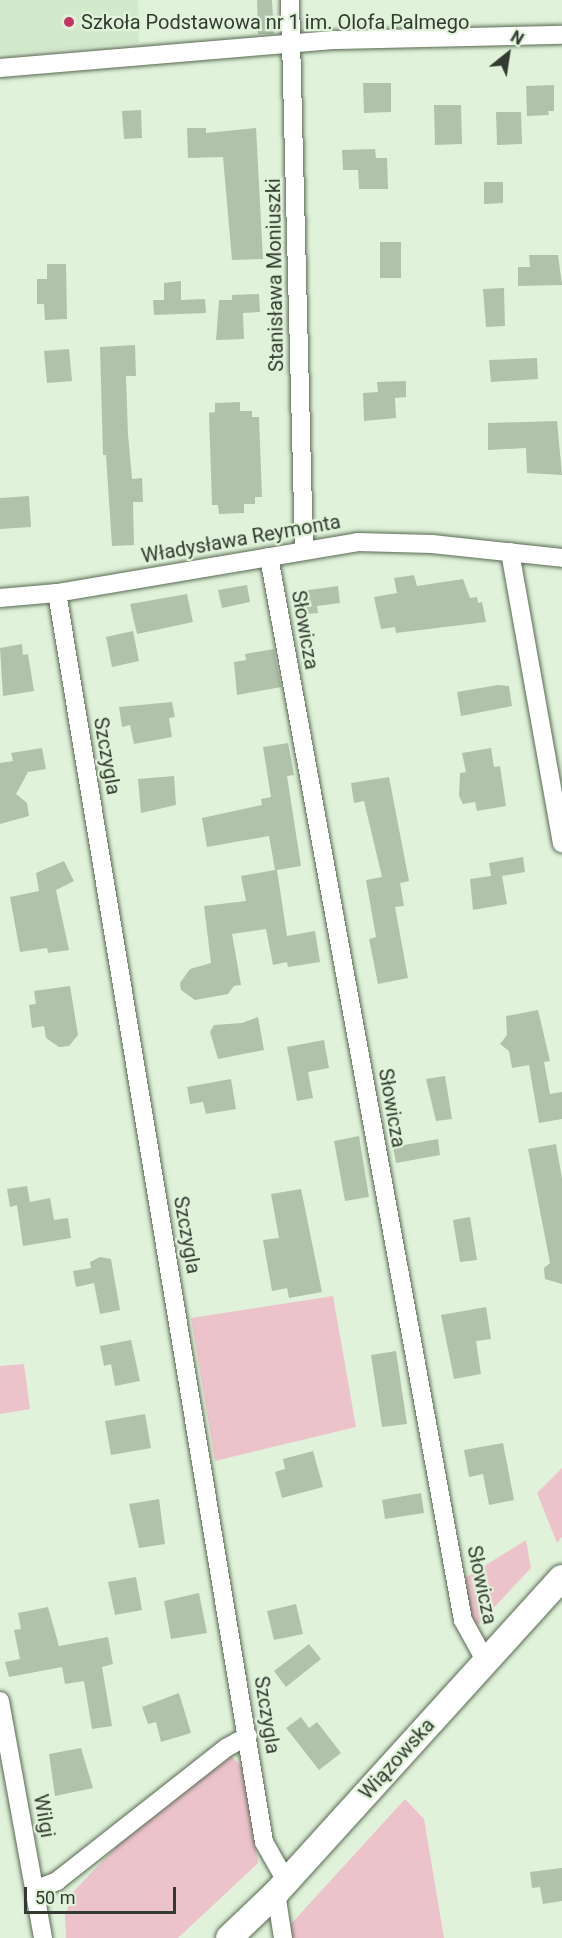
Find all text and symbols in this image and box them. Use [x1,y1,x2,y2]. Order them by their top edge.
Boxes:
place label: Szkoła Podstawowa nr 1 im. Olofa Palmego [81,10,469,34]
marker: Szkoła Podstawowa nr 1 im. Olofa Palmego [62,15,76,29]
north arrow [478,24,538,84]
text: N [508,27,527,49]
street label: Stanisława Moniuszki [261,178,289,372]
street label: Władysława Reymonta [139,510,343,568]
street label: Słowicza [286,589,324,671]
street label: Szczygla [88,715,126,797]
street label: Słowicza [373,1067,411,1149]
street label: Szczygla [168,1194,206,1276]
street label: Słowicza [462,1543,502,1627]
street label: Szczygla [249,1674,285,1756]
street label: Wiązowska [354,1713,440,1805]
street label: Wilgi [28,1792,60,1840]
scale bar [27,1875,178,1913]
text: 50 m [35,1887,75,1908]

